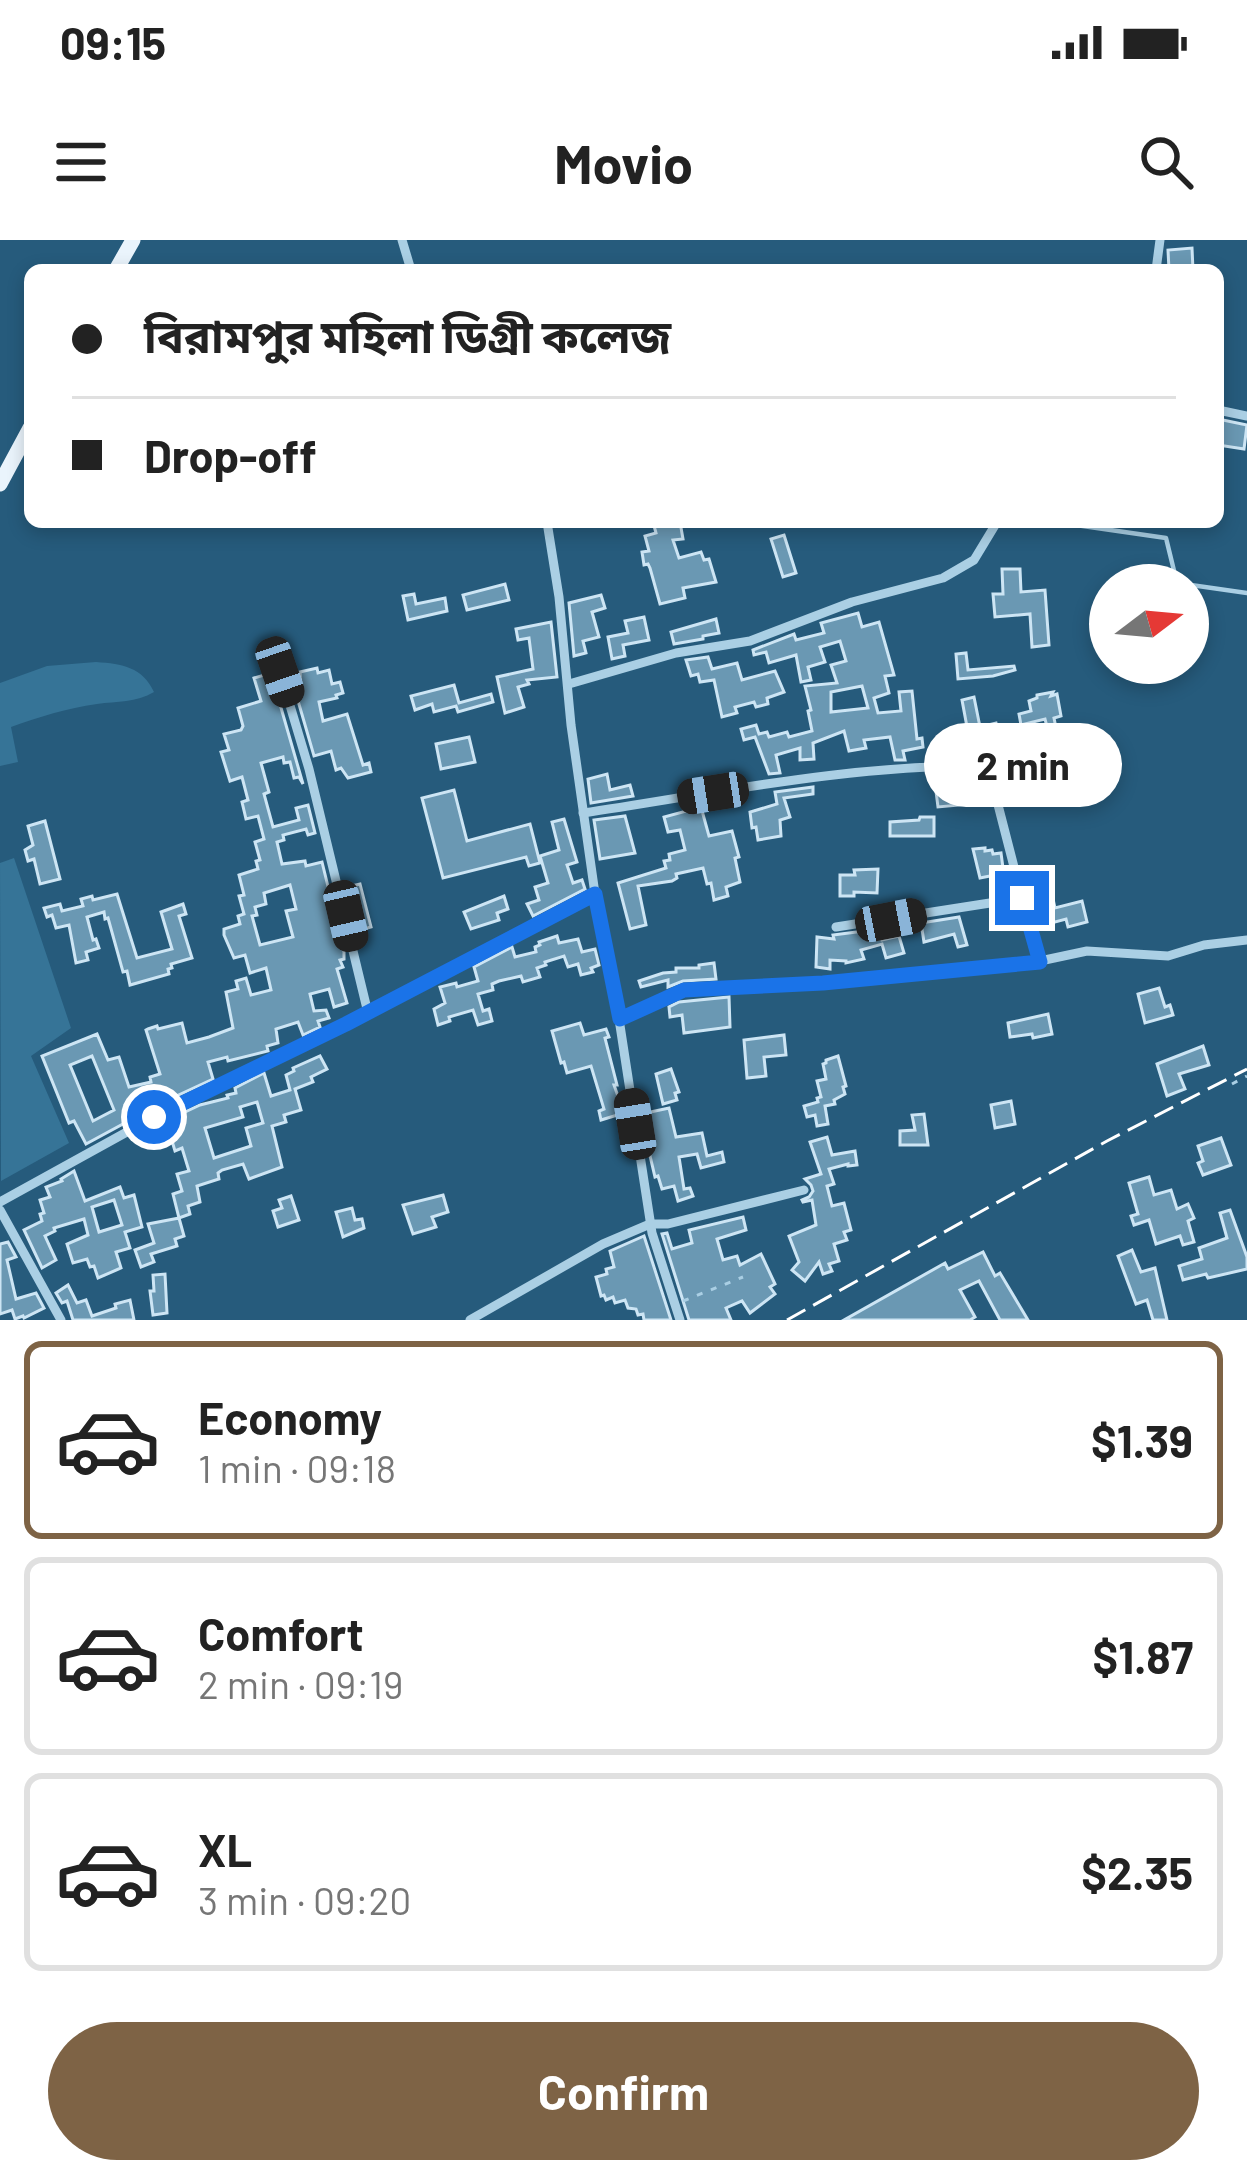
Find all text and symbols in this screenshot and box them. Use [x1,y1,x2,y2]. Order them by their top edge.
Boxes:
text: 09:15 [60,15,166,69]
icon: menu [48,129,114,195]
icon: search [1133,129,1199,195]
text: Movio [554,130,693,195]
text: বিরামপুর মহিলা ডিগ্রী কলেজ [144,308,671,362]
text: Drop-off [144,428,317,482]
north arrow [1089,564,1209,684]
map controls [1089,564,1209,684]
car [251,632,309,712]
callout: 2 min [923,724,1121,808]
text: 2 min [976,741,1070,788]
car [675,770,751,816]
route end [995,871,1049,925]
car [320,877,372,955]
car [852,895,930,945]
car [612,1086,658,1162]
route start [127,1090,181,1144]
icon: car [54,1386,162,1494]
text: Economy [198,1390,382,1444]
text: $1.39 [1091,1413,1193,1467]
text: 1 min · 09:18 [198,1444,396,1491]
icon: car [54,1602,162,1710]
text: Comfort [198,1606,364,1660]
text: $1.87 [1093,1629,1193,1683]
text: 2 min · 09:19 [198,1660,403,1707]
icon: car [54,1818,162,1926]
text: XL [198,1822,252,1876]
text: $2.35 [1081,1845,1193,1899]
text: 3 min · 09:20 [198,1876,411,1923]
button: Confirm [48,2022,1199,2160]

